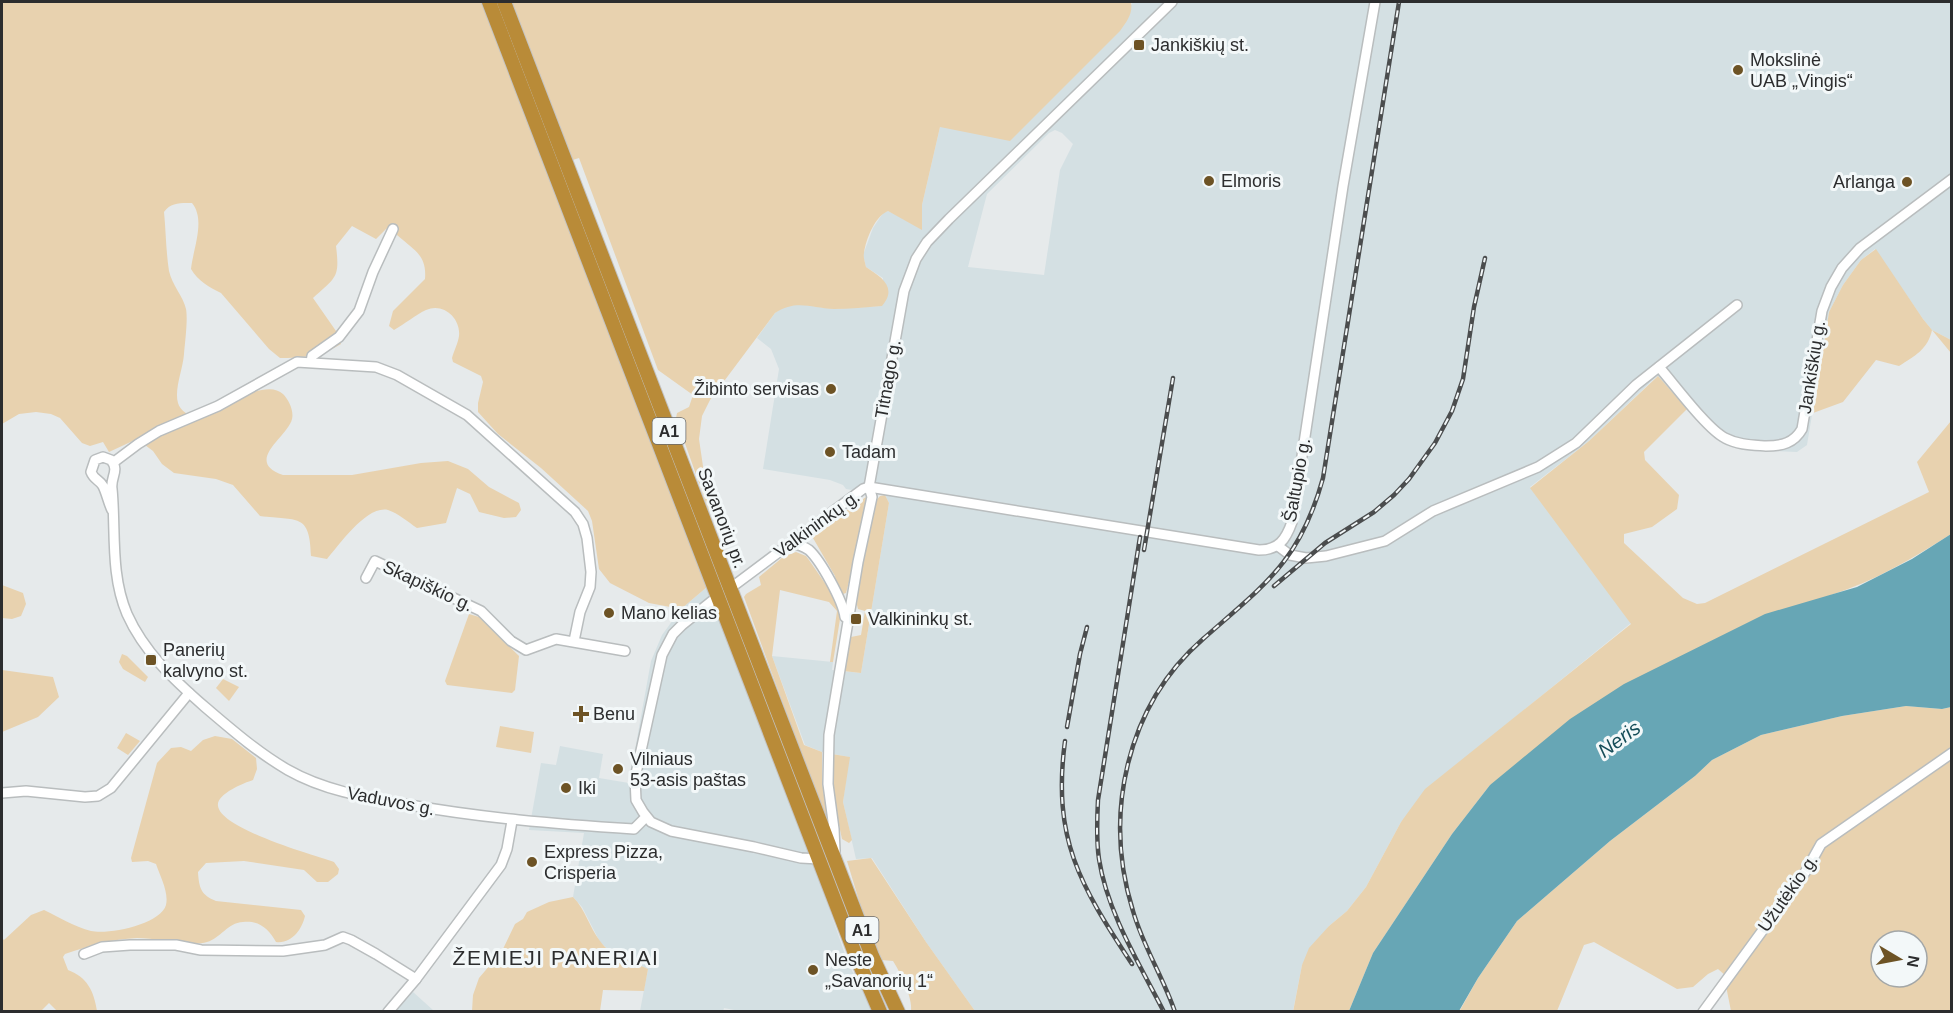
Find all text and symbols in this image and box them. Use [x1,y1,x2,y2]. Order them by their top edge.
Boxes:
place label: Jankiškių st. [1151,35,1249,55]
marker: Jankiškių st. [1132,38,1146,52]
place label: Mokslinė UAB „Vingis“ [1750,50,1853,91]
marker: Mokslinė UAB „Vingis“ [1731,63,1745,77]
place label: Elmoris [1221,171,1281,191]
place label: Arlanga [1833,172,1896,192]
marker: Elmoris [1202,174,1216,188]
marker: Arlanga [1900,175,1914,189]
street label: Jankiškių g. [1795,319,1829,415]
street label: Titnago g. [871,338,905,420]
place label: Žibinto servisas [694,379,819,399]
marker: Žibinto servisas [824,382,838,396]
road number: A1 [652,418,686,444]
street label: Šaltupio g. [1279,436,1314,524]
place label: Tadam [842,442,896,462]
marker: Tadam [823,445,837,459]
street label: Savanorių pr. [694,465,750,571]
street label: Valkininkų g. [770,486,864,562]
street label: Skapiškio g. [380,556,476,616]
place label: Mano kelias [621,603,717,623]
marker: Mano kelias [602,606,616,620]
place label: Valkininkų st. [868,609,973,629]
marker: Valkininkų st. [849,612,863,626]
place label: Panerių kalvyno st. [163,640,248,681]
marker: Panerių kalvyno st. [144,653,158,667]
place label: Benu [593,704,635,724]
marker: Benu [574,707,588,721]
water label: Neris [1594,716,1644,762]
place label: Vilniaus 53-asis paštas [630,749,746,790]
marker: Vilniaus 53-asis paštas [611,762,625,776]
place label: Iki [578,778,596,798]
marker: Iki [559,781,573,795]
street label: Vaduvos g. [346,783,436,819]
place label: Express Pizza, Crisperia [544,842,663,883]
street label: Užutėkio g. [1754,850,1822,936]
marker: Express Pizza, Crisperia [525,855,539,869]
road number: A1 [846,917,878,943]
north arrow [1869,929,1929,989]
district label: ŽEMIEJI PANERIAI [453,946,659,969]
place label: Neste „Savanorių 1“ [825,950,933,991]
text: N [1904,954,1923,969]
marker: Neste „Savanorių 1“ [806,963,820,977]

